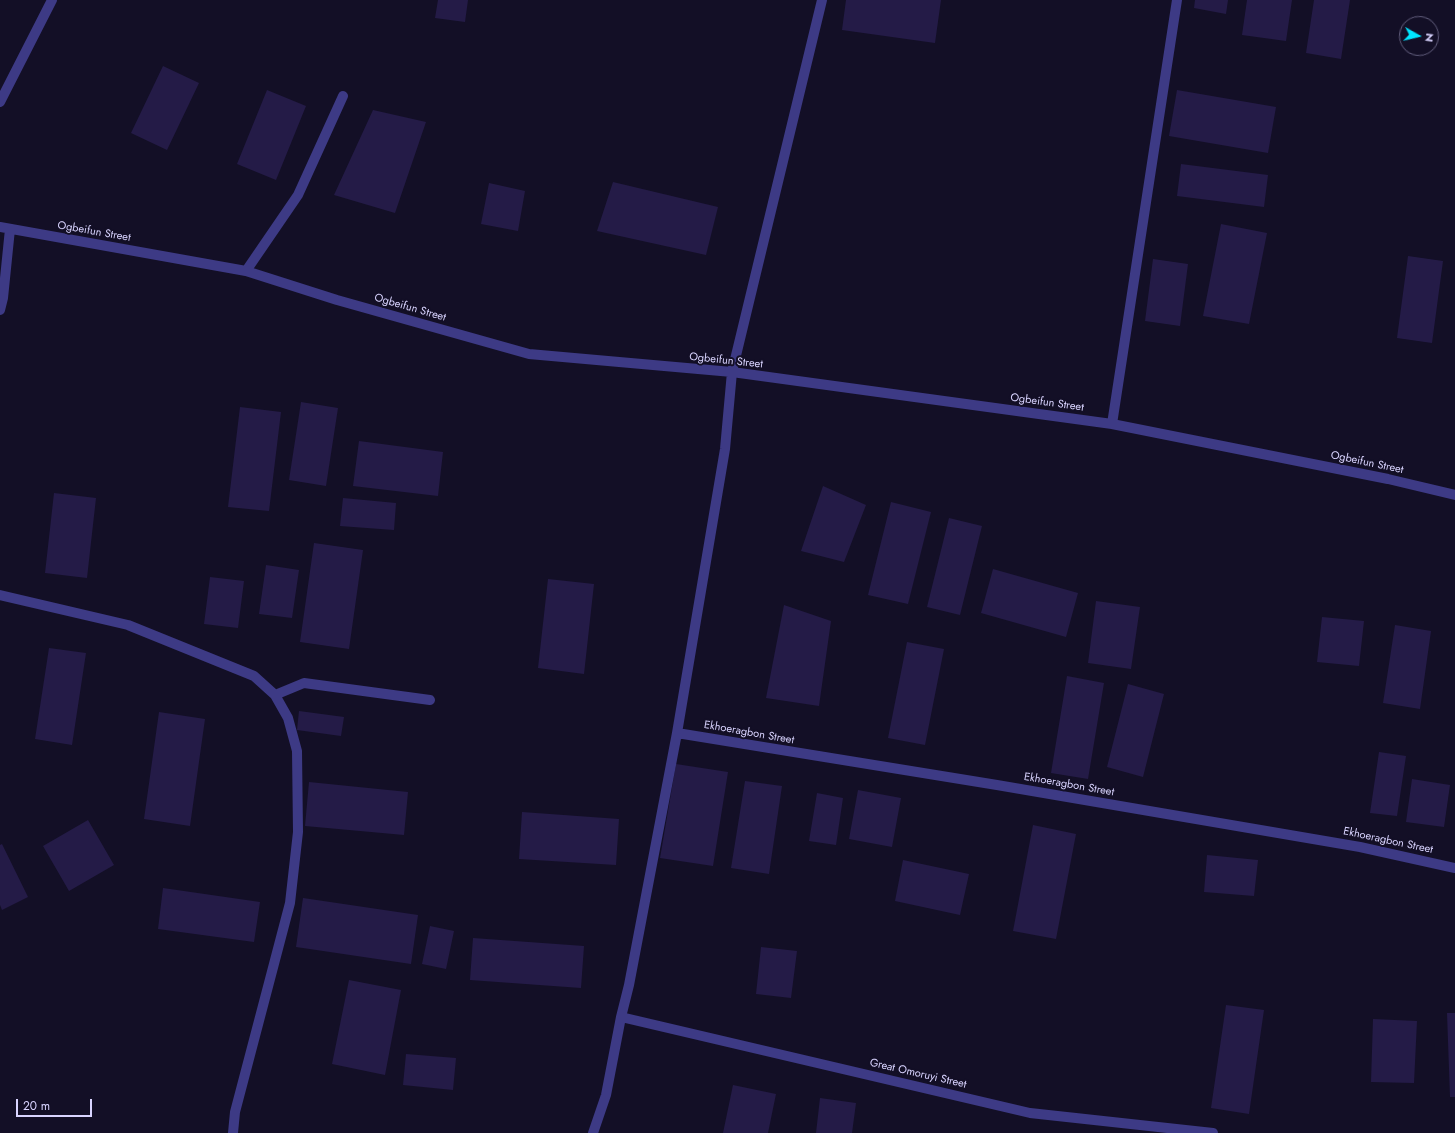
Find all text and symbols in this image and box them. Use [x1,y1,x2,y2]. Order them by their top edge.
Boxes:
north arrow [1399,16,1439,56]
text: N [1421,32,1438,43]
street label: Ogbeifun Street [56,219,132,245]
street label: Ogbeifun Street [373,291,447,325]
street label: Ogbeifun Street [689,351,763,371]
street label: Ogbeifun Street [1009,391,1085,415]
street label: Ogbeifun Street [1329,449,1405,477]
street label: Ekhoeragbon Street [703,719,795,747]
street label: Ekhoeragbon Street [1023,771,1115,799]
street label: Ekhoeragbon Street [1342,825,1434,857]
street label: Great Omoruyi Street [868,1056,968,1092]
scale bar [18,1091,94,1117]
text: 20 m [23,1097,50,1115]

